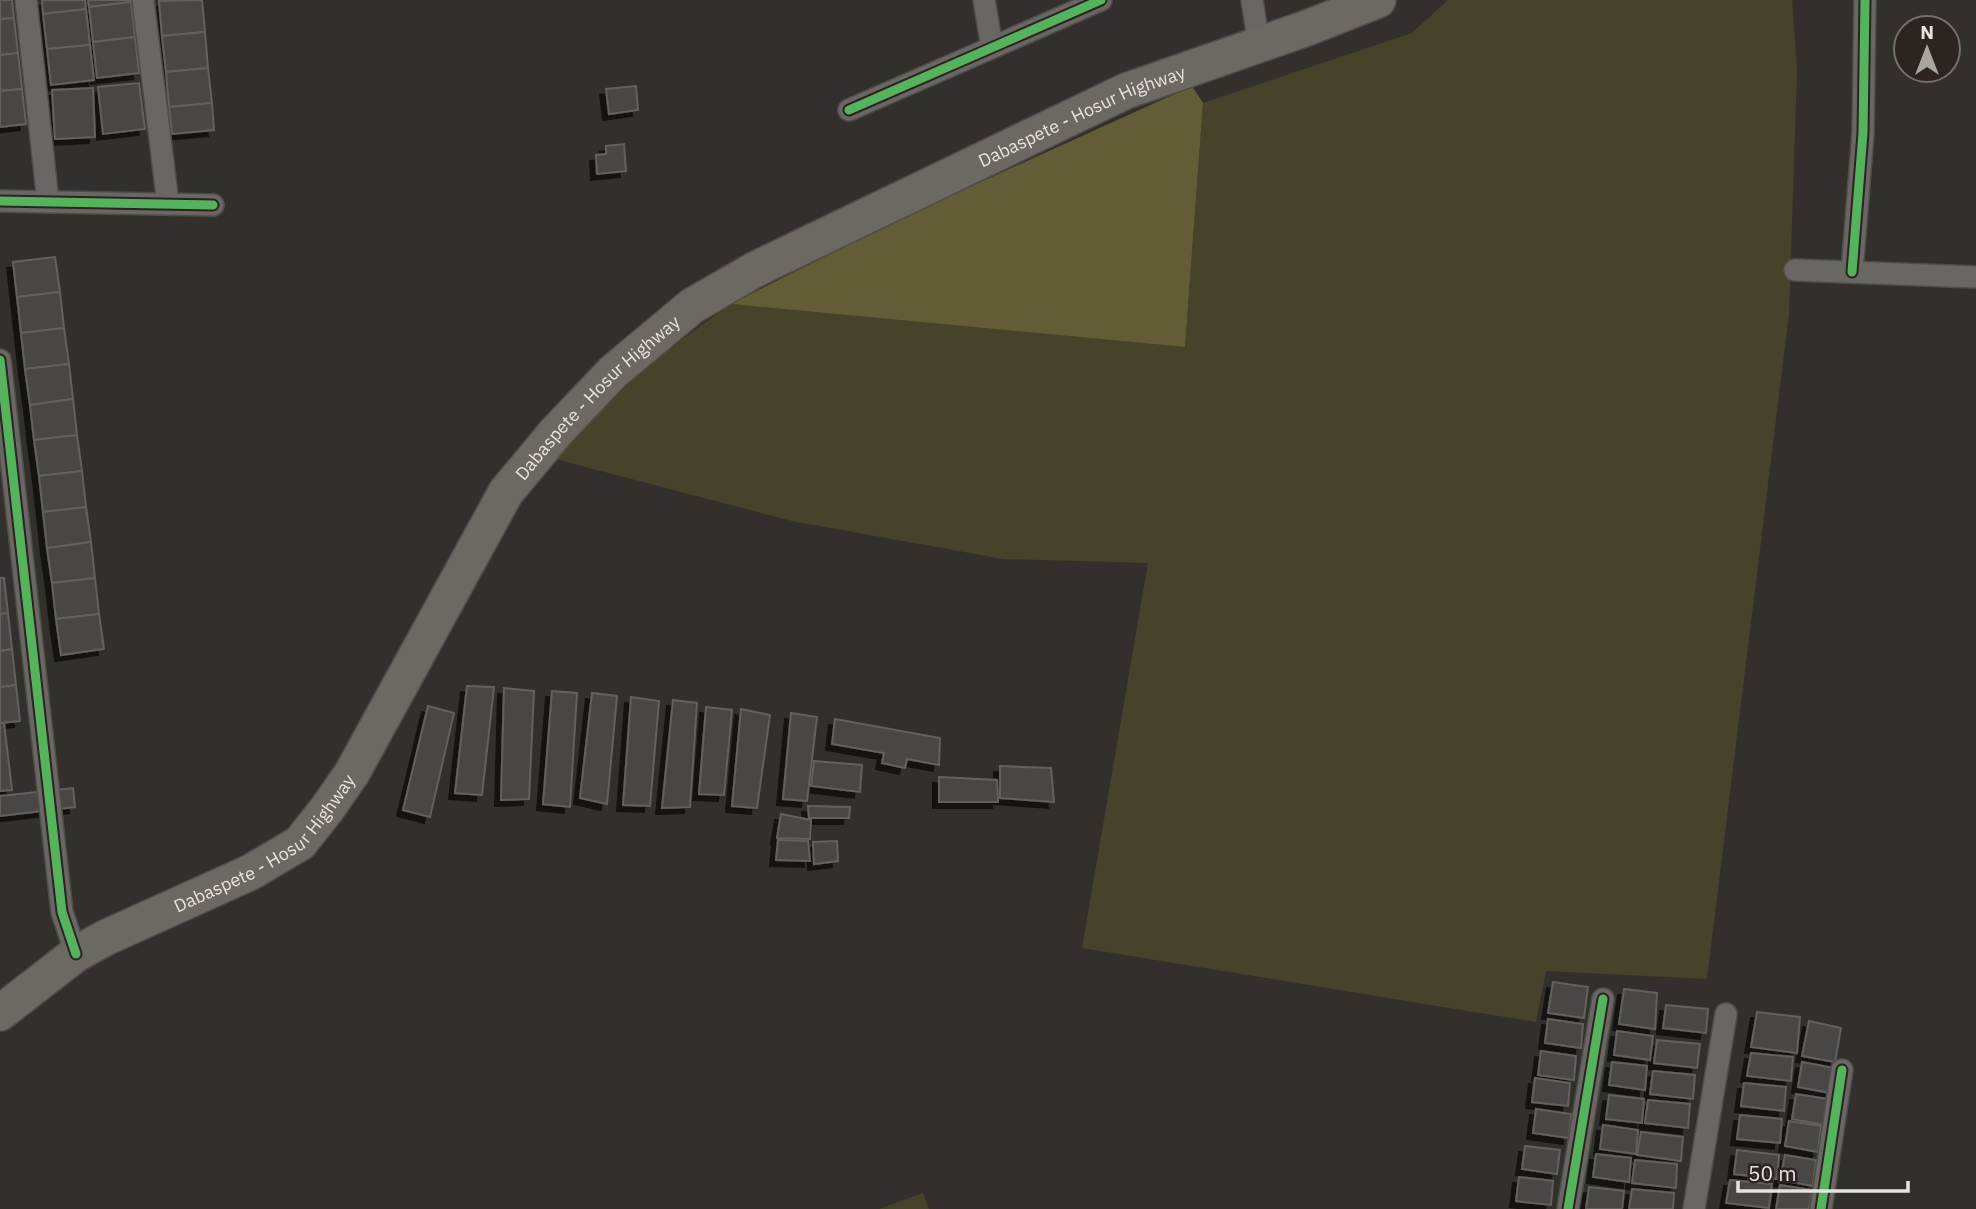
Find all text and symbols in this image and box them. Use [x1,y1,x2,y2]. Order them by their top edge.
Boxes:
north arrow [1892,14,1962,84]
text: N [1920,20,1934,44]
street label: Dabaspete - Hosur Highway [974,60,1188,172]
street label: Dabaspete - Hosur Highway [510,310,684,484]
street label: Dabaspete - Hosur Highway [170,769,359,917]
scale bar [1738,1150,1908,1194]
text: 50 m [1748,1159,1797,1187]

